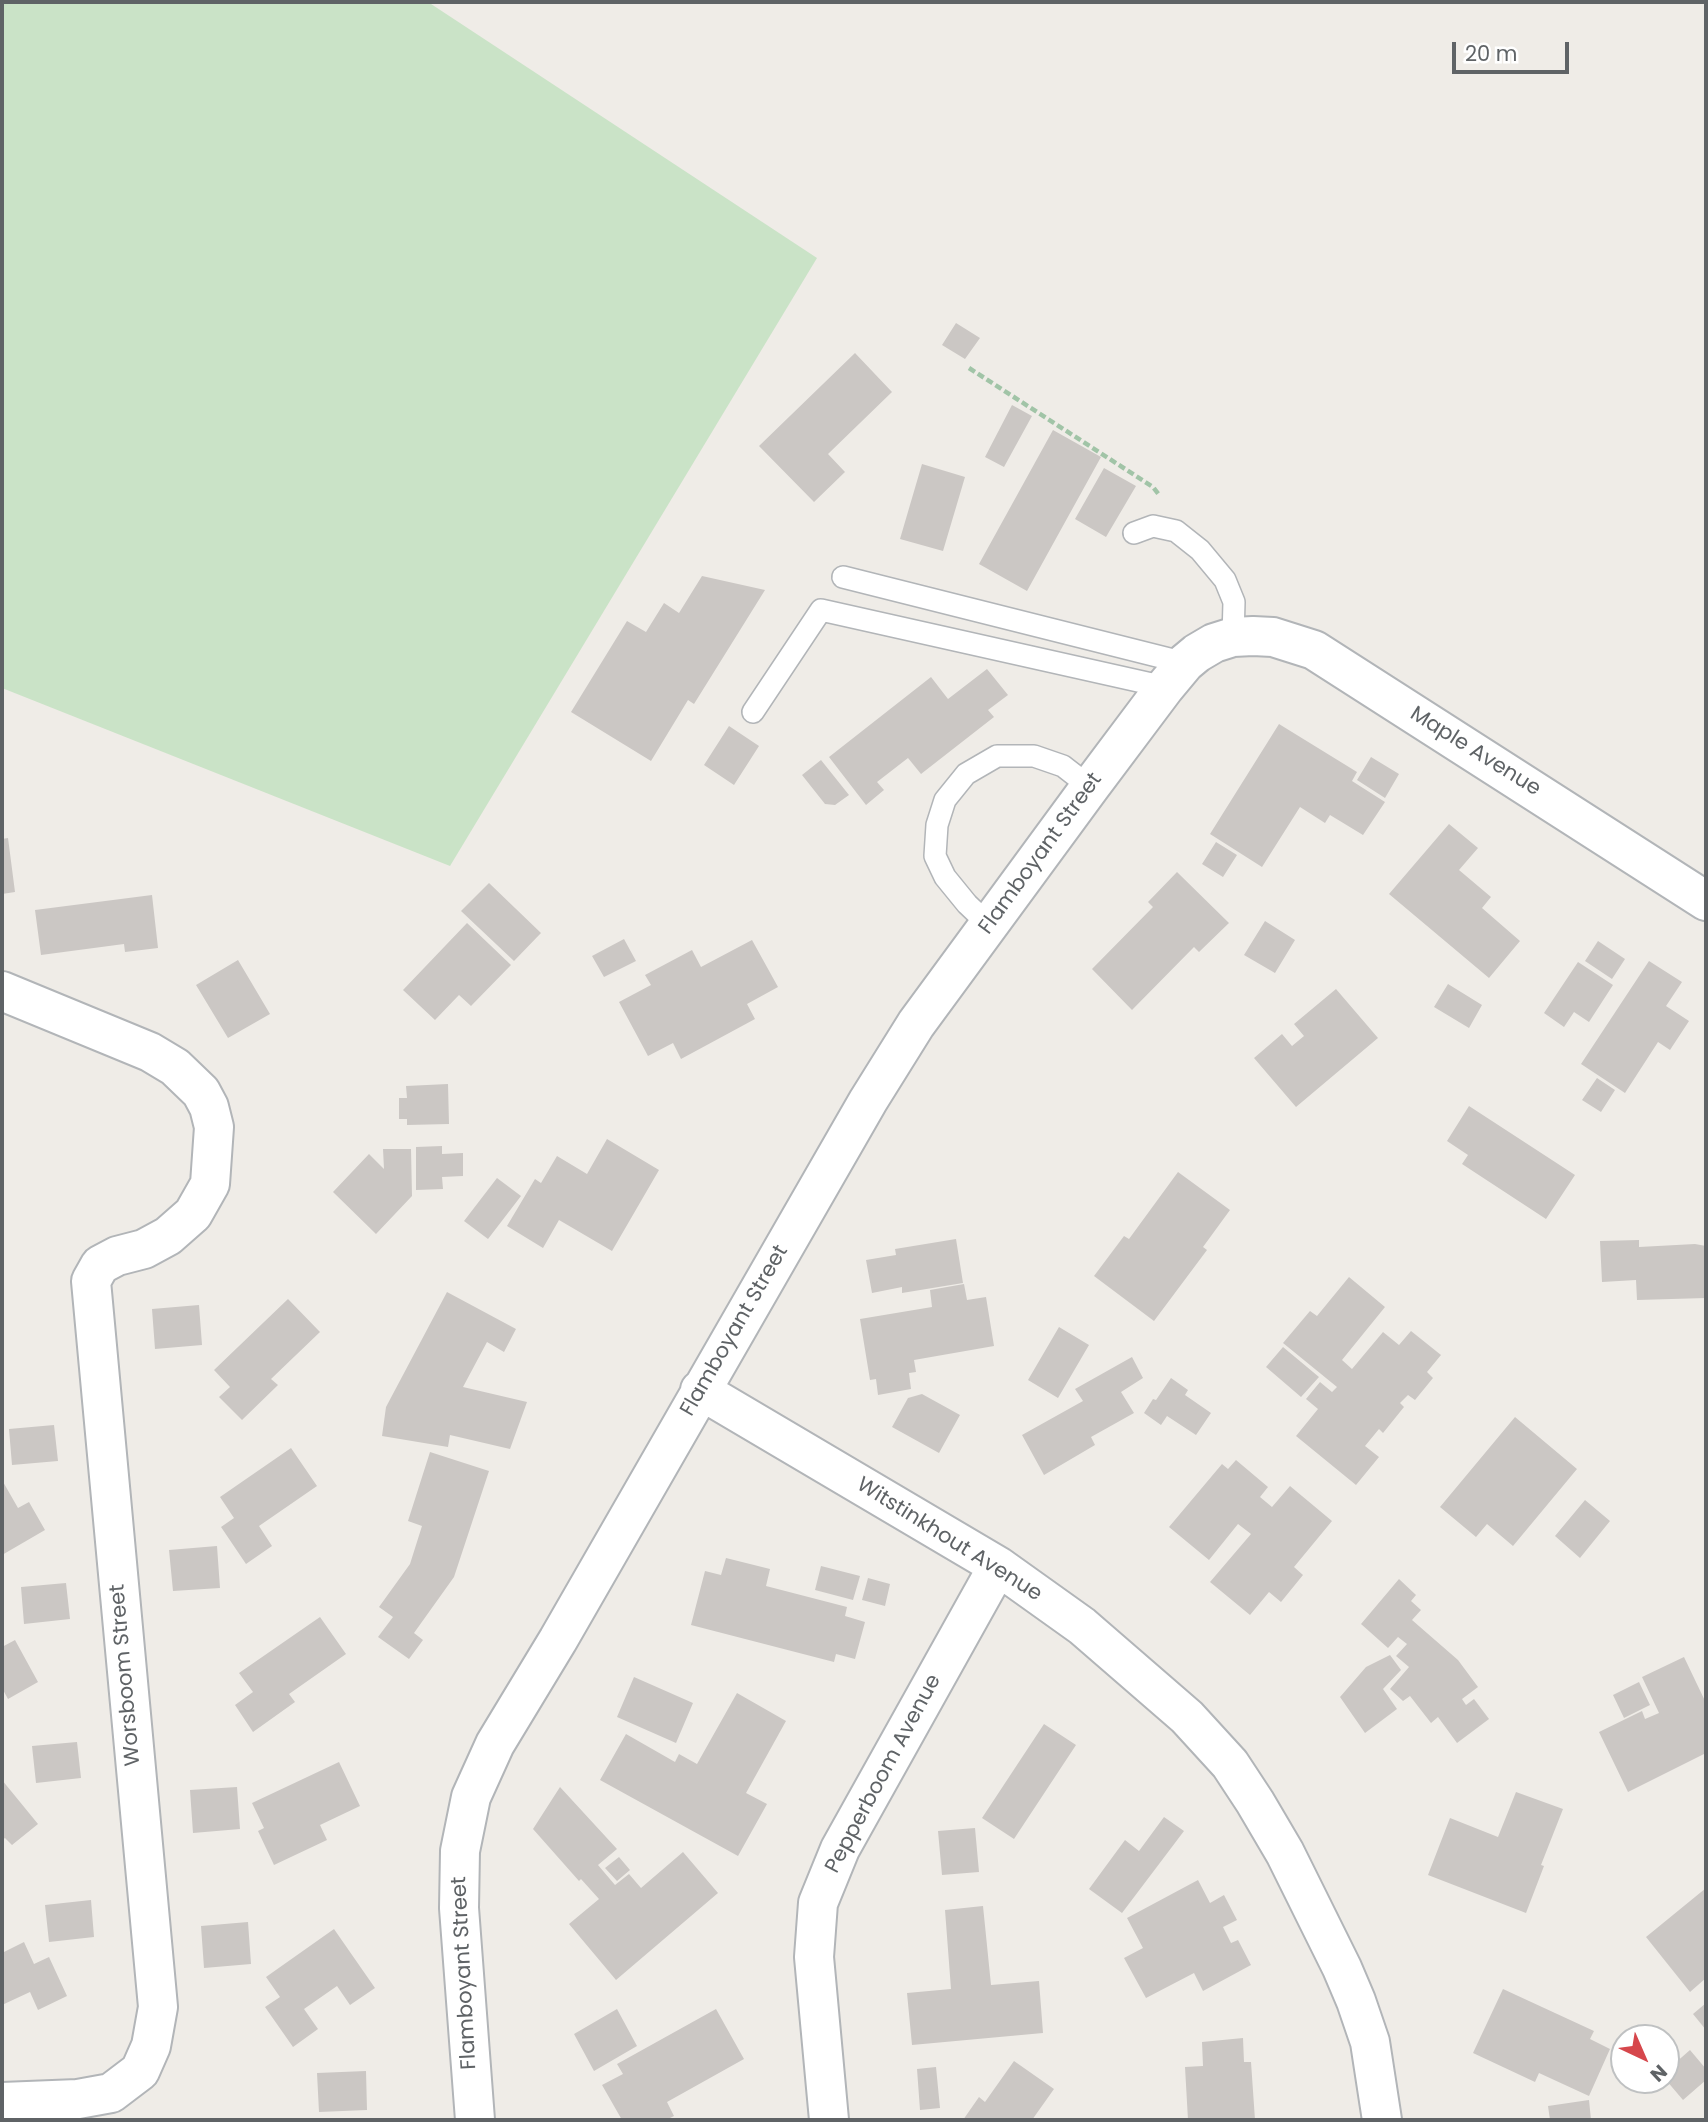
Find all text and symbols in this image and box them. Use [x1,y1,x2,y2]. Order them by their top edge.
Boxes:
scale bar [1456,28,1573,72]
text: 20 m [1465,39,1518,68]
street label: Maple Avenue [1405,702,1545,802]
street label: Flamboyant Street [974,768,1108,940]
street label: Flamboyant Street [676,1241,794,1421]
street label: Witstinkhout Avenue [852,1473,1046,1607]
street label: Worsboom Street [105,1583,147,1767]
street label: Pepperboom Avenue [821,1670,947,1878]
street label: Flamboyant Street [447,1876,483,2070]
north arrow [1610,2024,1680,2094]
text: N [1644,2058,1673,2088]

